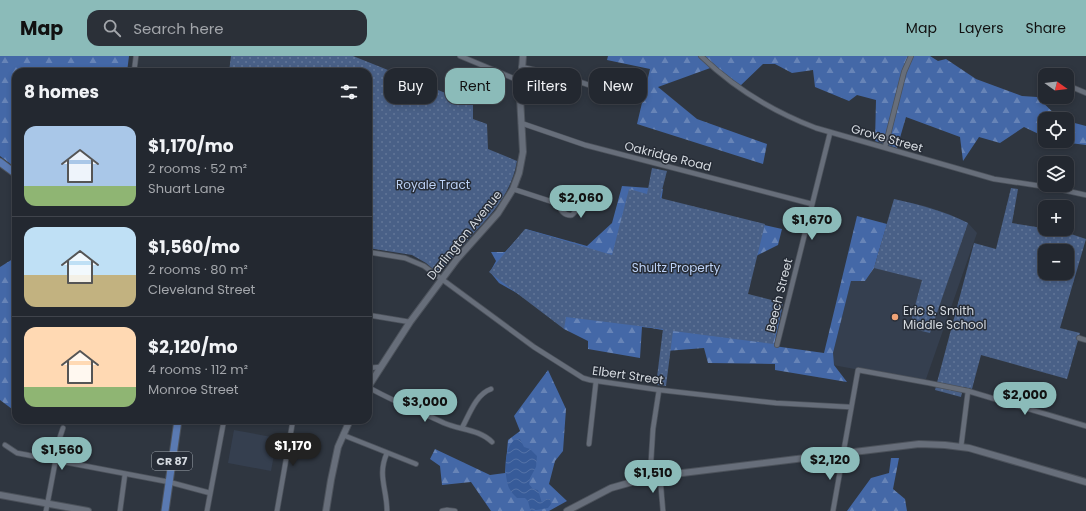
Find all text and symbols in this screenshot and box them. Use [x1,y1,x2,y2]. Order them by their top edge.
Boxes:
search box [87,10,367,46]
text: Map [20,15,63,42]
icon: search [101,17,123,39]
text: Search here [133,18,224,39]
text: Map [906,18,937,38]
text: Layers [959,18,1003,38]
text: Share [1025,18,1066,38]
chip: Buy [384,68,437,104]
chip: Rent [445,68,505,104]
chip: Filters [513,68,581,104]
chip: New [589,68,647,104]
north arrow [1038,68,1074,104]
map controls [1038,68,1074,280]
text: 8 homes [24,80,99,104]
icon: filters [338,81,360,103]
button: locate [1038,112,1074,148]
street label: Grove Street [849,120,925,156]
text: $1,170/mo [148,134,234,158]
street label: Oakridge Road [623,137,713,175]
icon: home [56,142,104,190]
button: layers [1038,156,1074,192]
text: 2 rooms · 52 m² [148,159,247,178]
park label: Royale Tract [396,176,470,193]
text: Shuart Lane [148,179,225,198]
pin: $2,060 [548,185,614,219]
street label: Darlington Avenue [423,187,505,283]
text: $2,060 [559,188,603,207]
button: + [1038,200,1074,236]
pin: $1,670 [779,207,845,241]
text: $1,670 [792,210,832,229]
text: $1,560/mo [148,235,240,259]
icon: home [56,243,104,291]
button: − [1038,244,1074,280]
street label: Beech Street [762,256,796,334]
park label: Shultz Property [632,259,721,276]
text: 2 rooms · 80 m² [148,260,248,279]
text: Cleveland Street [148,280,255,299]
place label: Eric S. Smith Middle School [903,302,986,333]
marker: Eric S. Smith Middle School [890,312,900,322]
text: $2,120/mo [148,335,238,359]
icon: home [56,343,104,391]
text: 4 rooms · 112 m² [148,360,248,379]
street label: Elbert Street [591,362,665,388]
text: Monroe Street [148,380,239,399]
pin: $2,000 [992,382,1058,416]
text: $2,000 [1002,385,1048,404]
pin: $3,000 [392,389,458,423]
text: $3,000 [402,392,448,411]
pin: $1,170 [260,433,326,467]
text: $1,170 [274,436,312,455]
pin: $1,560 [29,437,95,471]
text: $1,560 [41,440,83,459]
pin: $2,120 [797,447,863,481]
text: $2,120 [810,450,850,469]
road number: CR 87 [152,452,192,470]
pin: $1,510 [620,460,686,494]
text: $1,510 [634,463,673,482]

